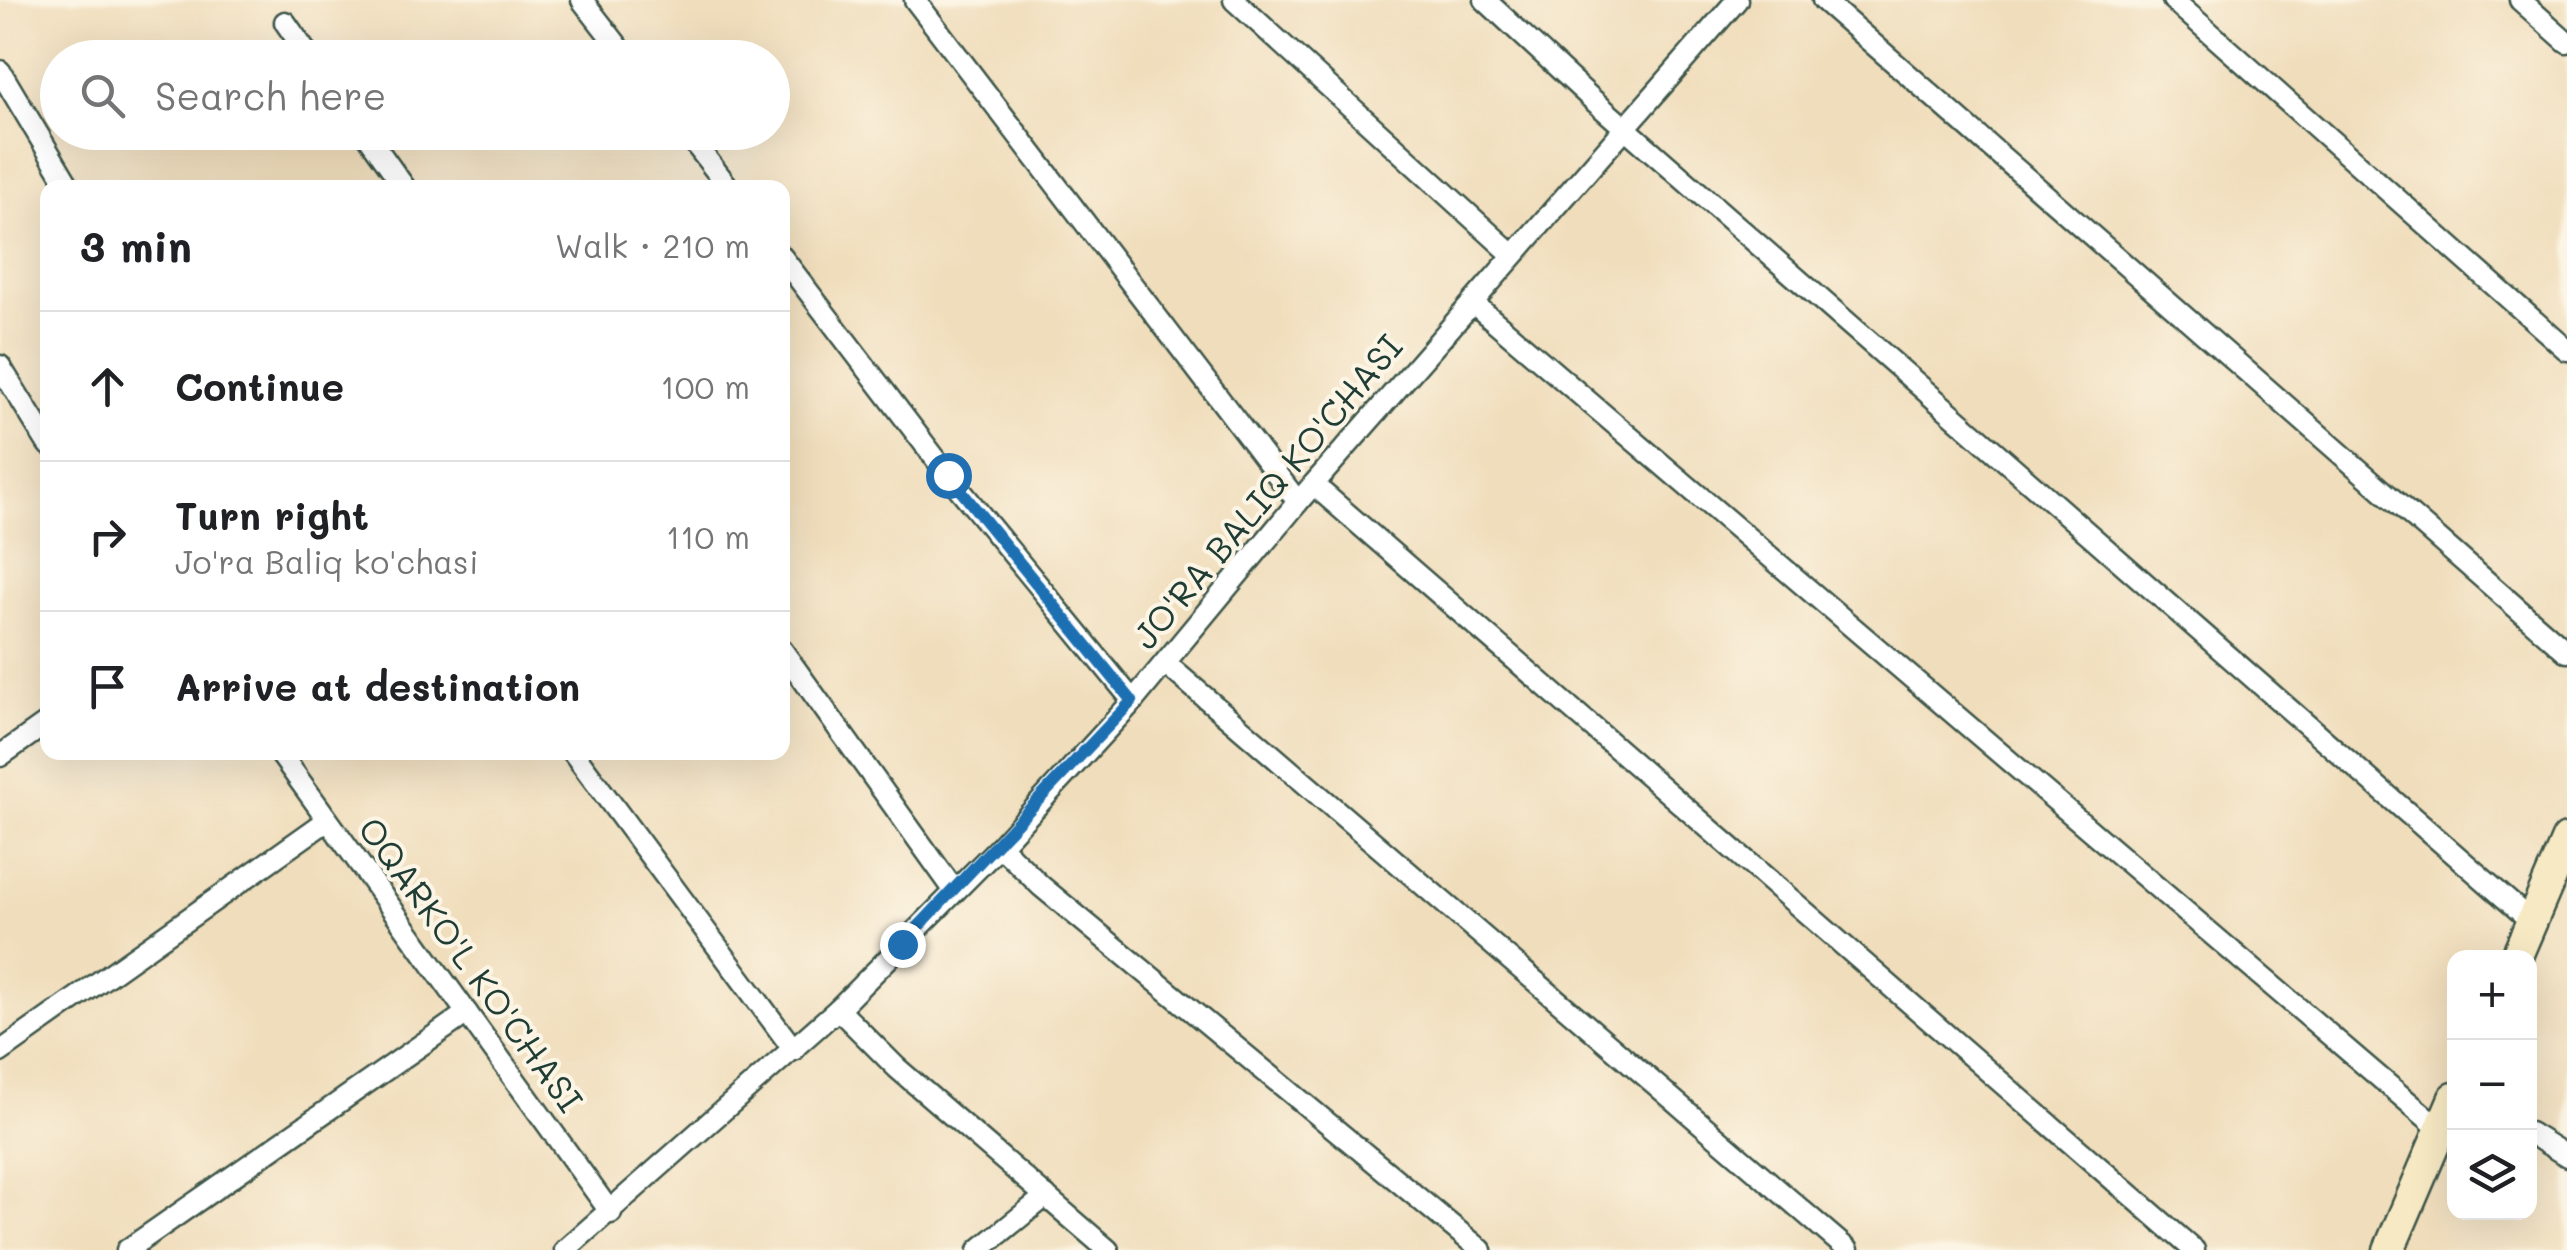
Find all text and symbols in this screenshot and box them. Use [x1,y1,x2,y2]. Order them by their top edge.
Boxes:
search box [40,40,790,150]
icon: search [75,68,130,123]
text: Search here [155,70,386,120]
text: 3 min [80,218,192,273]
text: Walk · 210 m [555,224,750,266]
street label: JO'RA BALIQ KO'CHASI [1121,324,1412,657]
icon: ahead [80,359,135,414]
text: Continue [175,361,344,411]
text: 100 m [660,365,750,407]
route start [926,453,972,499]
text: Turn right [175,490,369,540]
icon: right [80,509,135,564]
text: 110 m [666,515,750,557]
text: Jo'ra Baliq ko'chasi [175,540,478,582]
icon: arrive [80,659,135,714]
text: Arrive at destination [175,661,580,711]
street label: OQARKO'L KO'CHASI [349,807,594,1121]
route end [880,922,926,968]
map controls [2447,950,2537,1220]
button: + [2447,950,2537,1040]
button: − [2447,1040,2537,1130]
button: layers [2447,1130,2537,1220]

